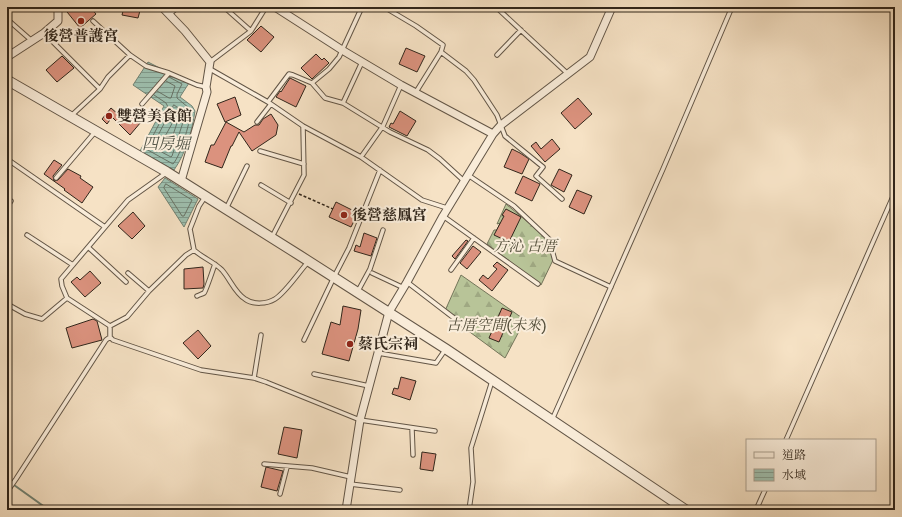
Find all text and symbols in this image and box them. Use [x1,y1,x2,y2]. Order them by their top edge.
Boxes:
marker: 後營普護宮 [76,16,86,26]
place label: 後營普護宮 [43,27,119,46]
place label: 雙營美食館 [117,107,192,126]
marker: 雙營美食館 [104,111,114,121]
water label: 四房堀 [142,134,193,154]
place label: 後營慈鳳宮 [352,206,427,225]
marker: 後營慈鳳宮 [339,210,349,220]
park label: 方沁 古厝 [493,237,560,256]
park label: 古厝空間(未來) [446,316,546,335]
place label: 蔡氏宗祠 [358,335,418,354]
marker: 蔡氏宗祠 [345,339,355,349]
legend [746,439,876,491]
text: 道路 [782,448,806,463]
text: 水域 [782,468,806,483]

